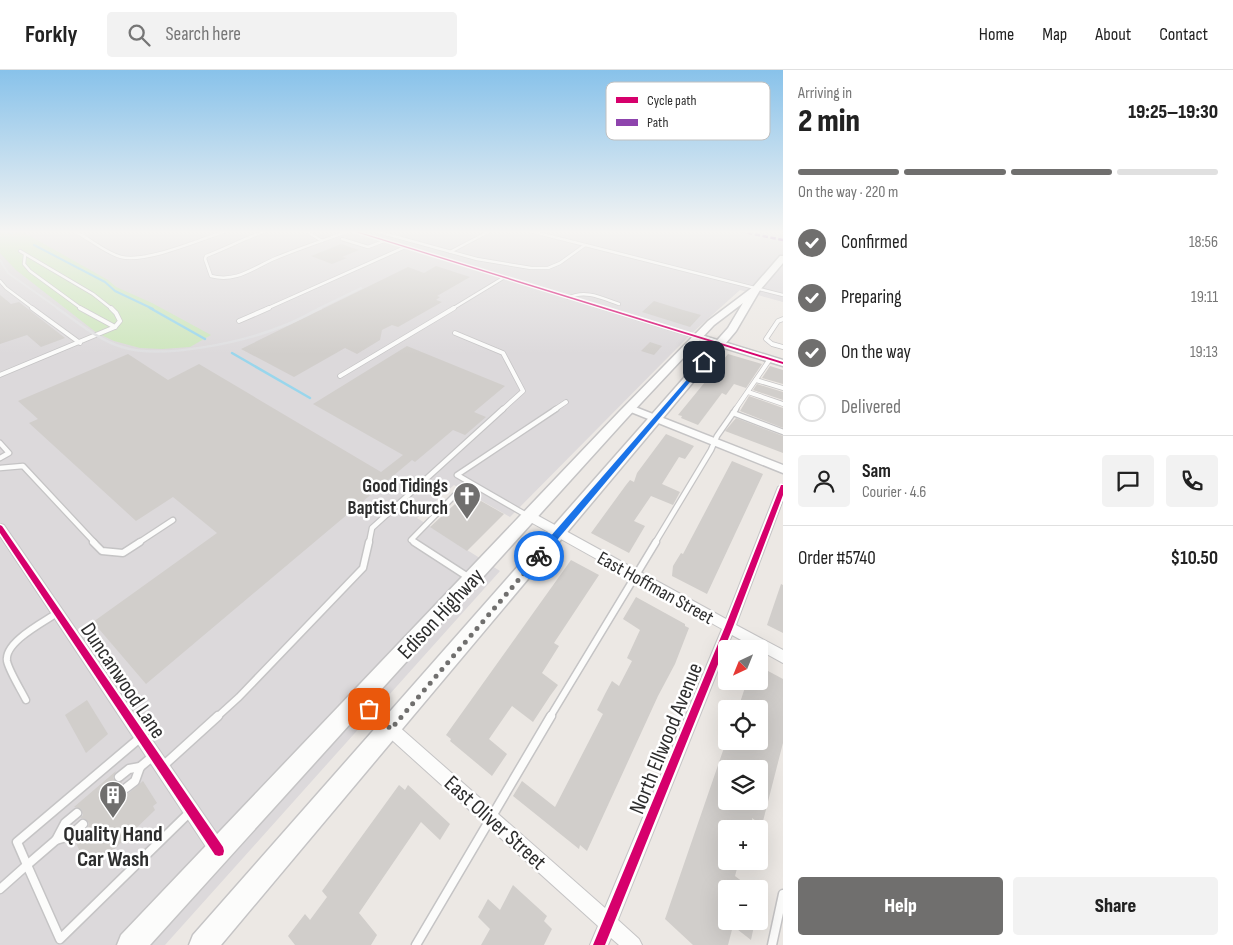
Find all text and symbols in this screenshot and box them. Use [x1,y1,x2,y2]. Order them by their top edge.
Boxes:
search box [107,12,457,57]
text: Forkly [25,20,77,49]
icon: search [125,21,153,49]
text: Search here [165,23,241,46]
text: Home [979,24,1014,45]
text: Map [1042,24,1067,45]
text: About [1095,24,1131,45]
text: Contact [1159,24,1208,45]
legend [606,82,770,140]
text: Arriving in [798,84,852,103]
text: Cycle path [647,92,697,109]
text: 19:25–19:30 [1128,101,1218,124]
text: 2 min [798,102,860,141]
text: Path [647,114,668,131]
text: On the way · 220 m [798,183,898,202]
icon: check [798,229,826,257]
text: Confirmed [841,231,908,254]
text: 18:56 [1189,233,1218,252]
icon: check [798,284,826,312]
text: Preparing [841,286,902,309]
text: 19:11 [1191,288,1218,307]
icon: check [798,339,826,367]
pin [683,341,725,383]
text: On the way [841,341,911,364]
text: 19:13 [1190,343,1218,362]
icon: home [690,348,718,376]
text: Delivered [841,396,901,419]
button: person [798,455,850,507]
button: chat [1102,455,1154,507]
button: phone [1166,455,1218,507]
text: Sam [862,460,891,483]
place label: Good Tidings Baptist Church [348,475,448,520]
church icon: Good Tidings Baptist Church [452,481,482,520]
text: Courier · 4.6 [862,483,926,502]
courier [514,531,564,581]
icon: bike [525,542,553,570]
street label: East Hoffman Street [593,547,718,630]
text: Order #5740 [798,547,876,570]
text: $10.50 [1171,547,1218,570]
street label: Edison Highway [392,563,490,665]
street label: Duncanwood Lane [74,618,171,744]
north arrow [718,640,768,690]
map controls [718,640,768,930]
street label: North Ellwood Avenue [624,659,709,818]
pin [348,688,390,730]
icon: bag [355,695,383,723]
button: locate [718,700,768,750]
button: layers [718,760,768,810]
street label: East Oliver Street [438,770,552,876]
building icon: Quality Hand Car Wash [98,780,128,819]
button: + [718,820,768,870]
place label: Quality Hand Car Wash [63,821,163,873]
button: Help [798,877,1003,935]
button: Share [1013,877,1218,935]
button: − [718,880,768,930]

